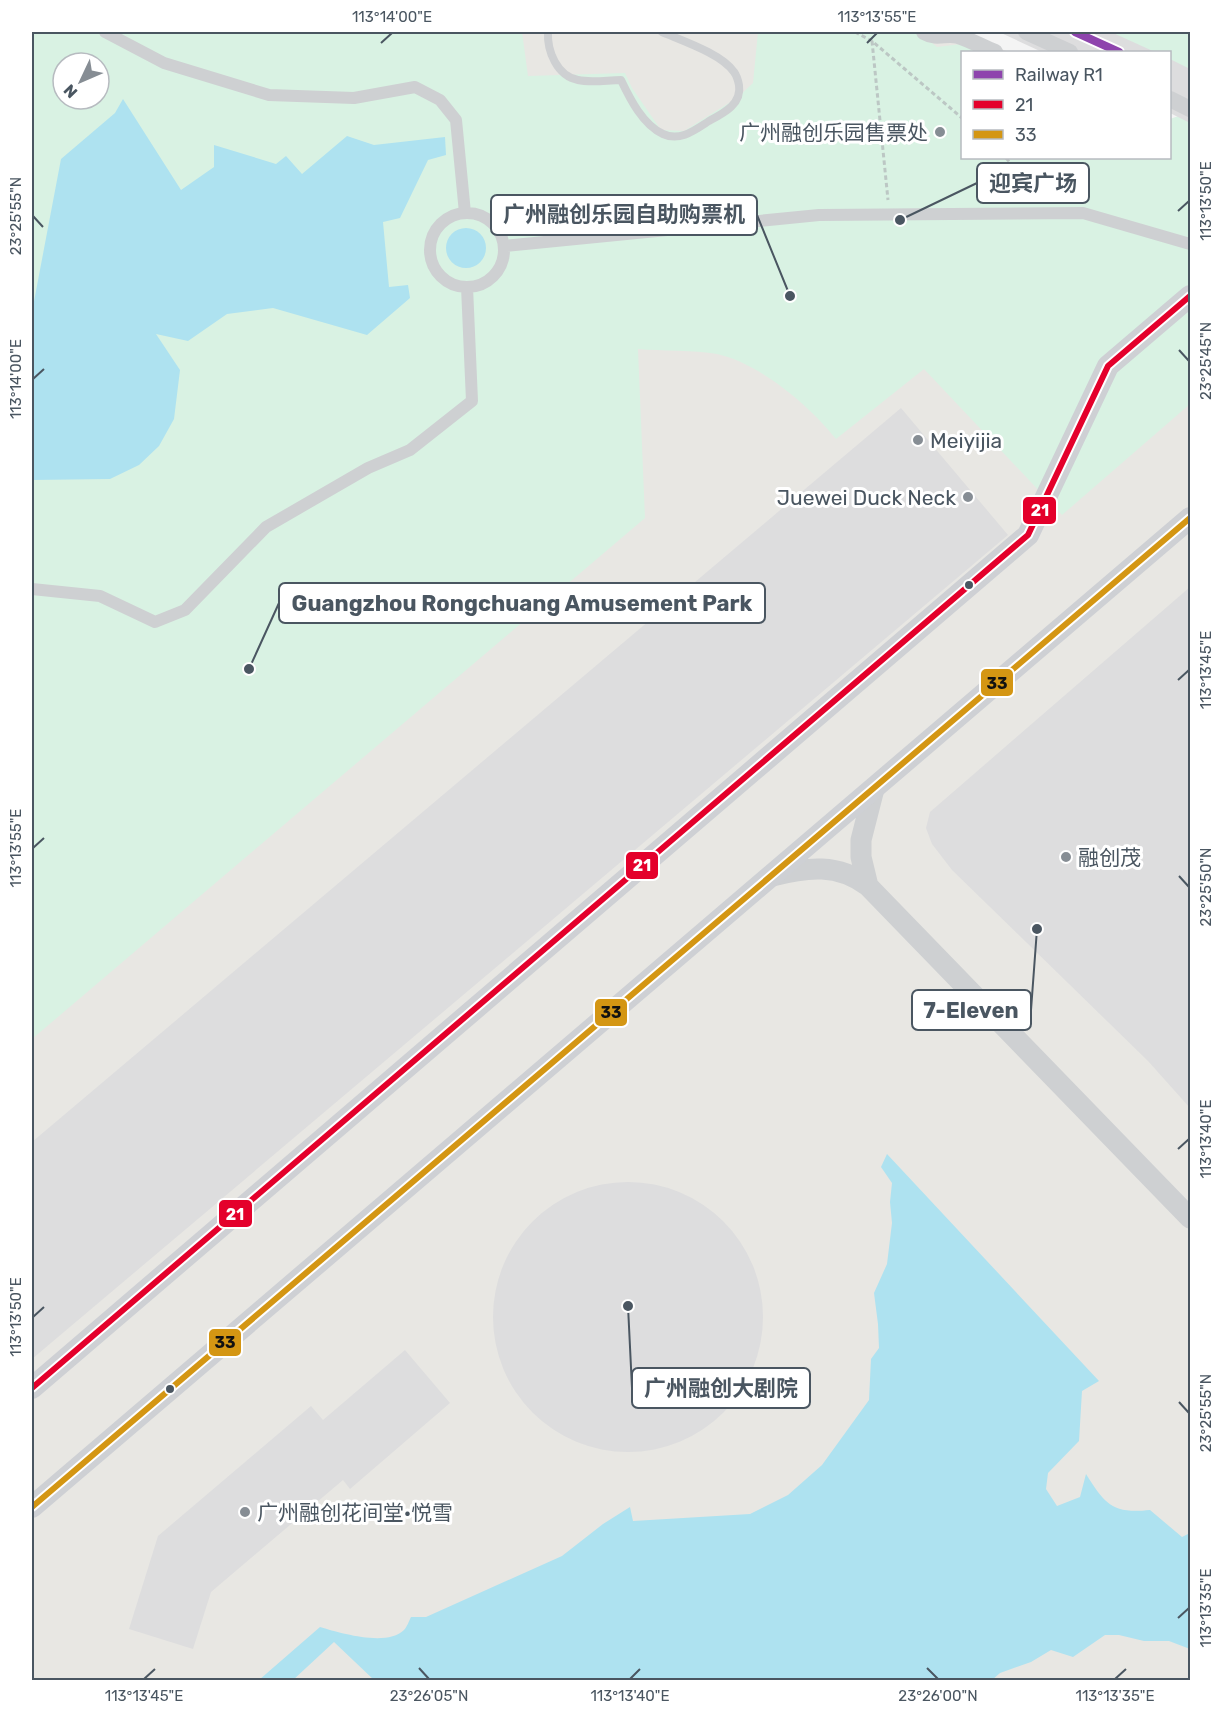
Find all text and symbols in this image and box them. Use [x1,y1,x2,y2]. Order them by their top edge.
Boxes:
text: 113°14'00"E [352,8,432,26]
text: 113°13'55"E [838,8,916,26]
north arrow [51,51,111,111]
legend [961,51,1171,159]
text: Railway R1 [1015,64,1103,86]
text: N [60,80,81,102]
text: 21 [1015,94,1033,116]
place label: 广州融创乐园售票处 [739,120,928,145]
text: 33 [1015,124,1037,146]
marker: 广州融创乐园售票处 [933,125,947,139]
text: 113°13'50"E [1197,161,1215,241]
callout: 迎宾广场 [977,163,1089,203]
text: 迎宾广场 [989,170,1077,197]
text: 23°25'55"N [7,177,25,255]
callout: 广州融创乐园自助购票机 [491,195,757,235]
text: 广州融创乐园自助购票机 [503,201,745,228]
text: 23°25'45"N [1197,322,1215,400]
text: 113°14'00"E [7,339,25,419]
place label: Meiyijia [930,428,1002,453]
marker: Meiyijia [911,433,925,447]
place label: Juewei Duck Neck [777,485,956,510]
marker: Juewei Duck Neck [961,490,975,504]
line badge: 21 [1022,496,1057,525]
text: 21 [1031,501,1049,520]
unlabelled marker [963,579,975,591]
callout: Guangzhou Rongchuang Amusement Park [279,583,765,623]
text: Guangzhou Rongchuang Amusement Park [292,590,753,617]
text: 113°13'45"E [1197,631,1215,709]
line badge: 33 [980,668,1014,697]
text: 33 [986,674,1008,693]
text: 113°13'55"E [7,809,25,887]
place label: 融创茂 [1078,845,1141,870]
text: 23°25'50"N [1197,847,1215,927]
marker: 融创茂 [1059,850,1073,864]
line badge: 21 [625,851,659,880]
text: 21 [633,856,651,875]
callout: 7-Eleven [912,990,1031,1030]
text: 7-Eleven [923,997,1019,1024]
line badge: 33 [594,998,628,1027]
text: 33 [600,1003,622,1022]
text: 113°13'40"E [1197,1099,1215,1179]
line badge: 21 [218,1199,253,1228]
text: 21 [226,1205,244,1224]
text: 113°13'50"E [7,1277,25,1357]
line badge: 33 [208,1328,242,1357]
text: 33 [214,1333,236,1352]
callout: 广州融创大剧院 [632,1368,810,1408]
text: 23°25'55"N [1197,1374,1215,1452]
text: 广州融创大剧院 [644,1375,798,1402]
unlabelled marker [164,1383,176,1395]
place label: 广州融创花间堂·悦雪 [257,1500,453,1525]
marker: 广州融创花间堂·悦雪 [238,1505,252,1519]
text: 113°13'35"E [1197,1568,1215,1648]
text: 113°13'45"E [105,1687,183,1705]
text: 23°26'05"N [390,1687,468,1705]
text: 113°13'40"E [590,1687,670,1705]
text: 23°26'00"N [898,1687,978,1705]
text: 113°13'35"E [1075,1687,1155,1705]

